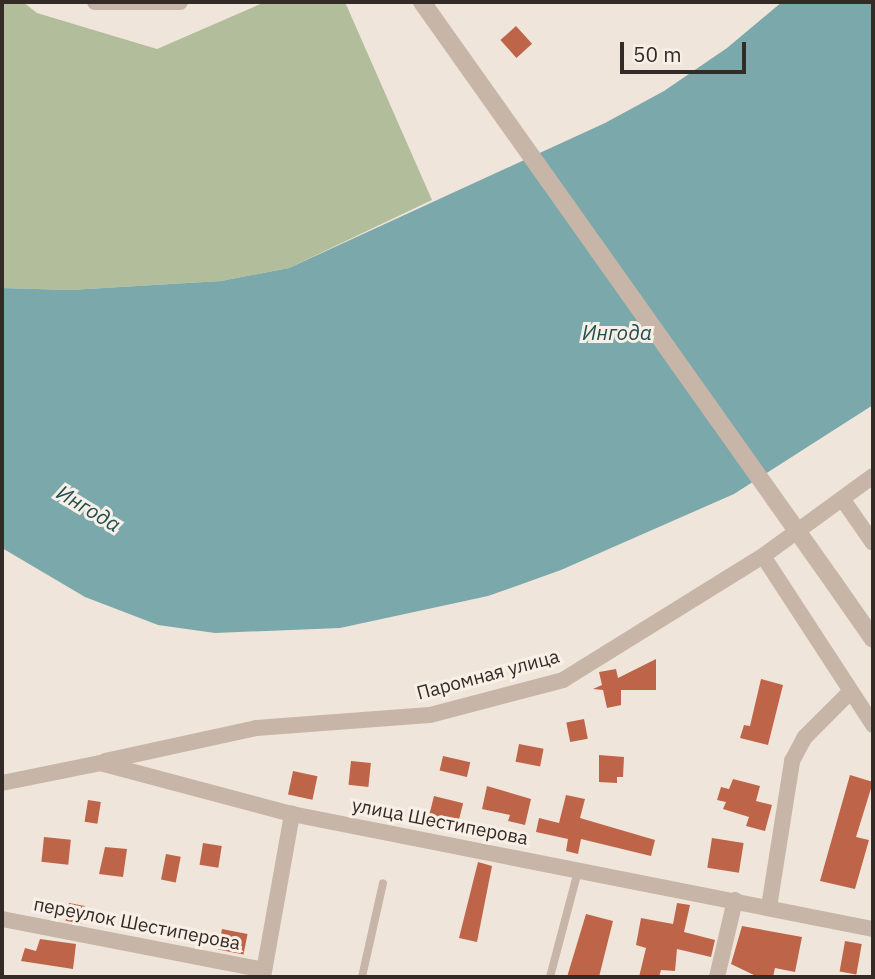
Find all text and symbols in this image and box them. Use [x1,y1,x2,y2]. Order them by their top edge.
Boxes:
scale bar [623,28,749,72]
text: 50 m [633,40,682,68]
water label: Ингода [582,319,652,345]
water label: Ингода [52,479,126,537]
street label: Паромная улица [414,645,562,705]
street label: улица Шестиперова [350,794,530,850]
street label: переулок Шестиперова [32,893,242,955]

